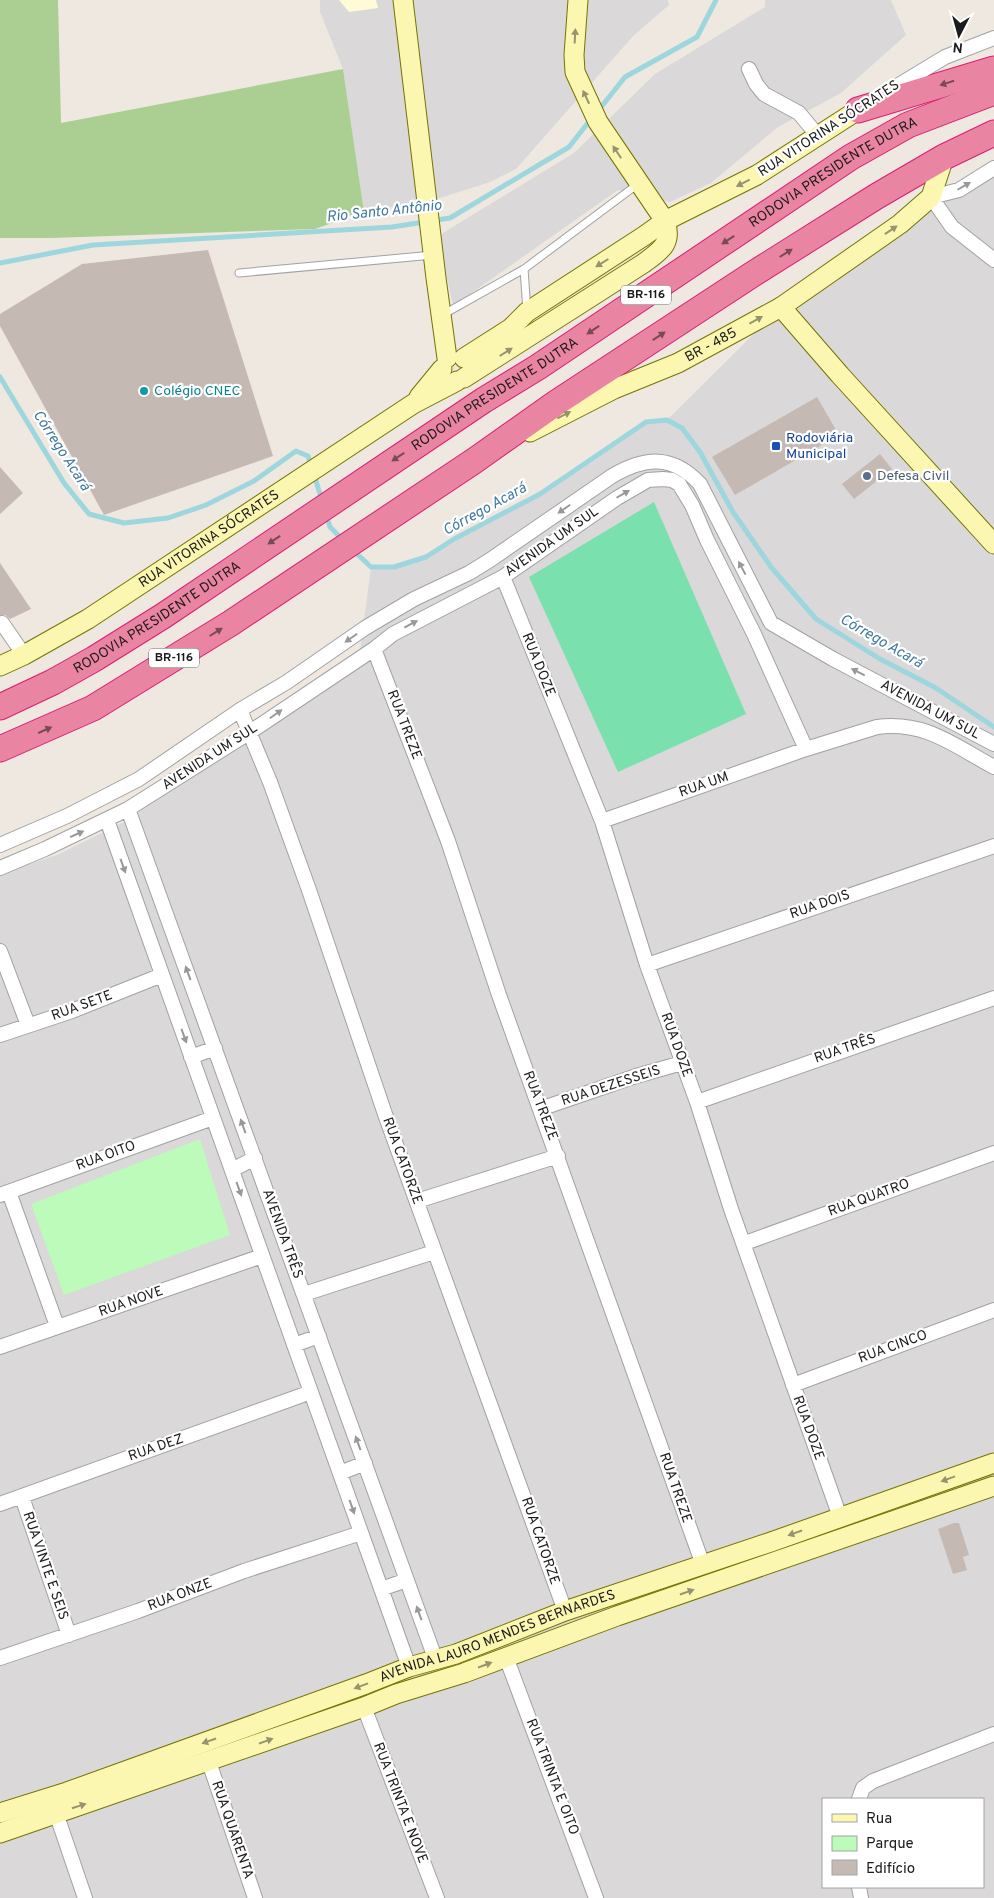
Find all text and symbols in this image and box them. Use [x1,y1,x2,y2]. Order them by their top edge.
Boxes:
north arrow [934,10,984,60]
one-way arrow [571,28,579,44]
text: N [952,37,964,55]
street label: RUA VITORINA SÓCRATES [755,76,903,181]
one-way arrow [940,80,955,88]
one-way arrow [582,90,590,104]
street label: RODOVIA PRESIDENTE DUTRA [746,114,920,231]
one-way arrow [612,146,622,159]
one-way arrow [735,179,750,187]
one-way arrow [956,182,971,190]
water label: Rio Santo Antônio [326,197,442,227]
one-way arrow [885,225,898,235]
one-way arrow [722,235,735,245]
one-way arrow [779,249,793,258]
one-way arrow [595,258,608,267]
road number: BR-116 [621,286,671,304]
one-way arrow [749,316,764,324]
street label: BR - 485 [682,324,740,366]
one-way arrow [586,325,600,335]
one-way arrow [652,331,666,341]
street label: RODOVIA PRESIDENTE DUTRA [408,334,582,455]
one-way arrow [499,347,512,356]
place label: Colégio CNEC [154,383,241,400]
marker: Colégio CNEC [138,385,150,397]
water label: Córrego Acará [28,407,95,496]
one-way arrow [556,411,571,419]
place label: Rodoviária Municipal [786,430,853,463]
marker: Rodoviária Municipal [770,440,782,452]
one-way arrow [392,452,405,462]
place label: Defesa Civil [877,468,949,485]
marker: Defesa Civil [861,470,873,482]
water label: Córrego Acará [440,479,531,541]
street label: RUA VITORINA SÓCRATES [136,486,283,592]
one-way arrow [617,490,630,499]
street label: AVENIDA UM SUL [502,503,602,581]
one-way arrow [558,504,571,514]
one-way arrow [267,535,281,545]
street label: RODOVIA PRESIDENTE DUTRA [70,558,244,677]
one-way arrow [738,561,746,575]
water label: Córrego Acará [836,611,927,674]
one-way arrow [403,620,418,628]
one-way arrow [210,627,223,636]
street label: RUA DOZE [517,631,559,699]
one-way arrow [344,633,358,643]
road number: BR-116 [149,648,199,668]
one-way arrow [851,668,865,676]
street label: AVENIDA UM SUL [877,677,983,743]
street label: RUA TREZE [383,688,425,762]
one-way arrow [269,710,282,719]
street label: AVENIDA UM SUL [159,720,261,794]
one-way arrow [38,726,52,734]
street label: RUA UM [677,769,731,801]
one-way arrow [70,830,84,838]
one-way arrow [120,859,128,874]
street label: RUA DOIS [788,887,852,923]
one-way arrow [184,965,192,980]
street label: RUA SETE [49,987,115,1025]
street label: RUA DOZE [656,1010,696,1080]
one-way arrow [180,1029,188,1044]
street label: RUA TRÊS [812,1030,878,1067]
street label: RUA DEZESSEIS [559,1062,663,1110]
street label: RUA TREZE [519,1069,561,1143]
street label: RUA CATORZE [378,1115,426,1207]
one-way arrow [239,1118,247,1133]
street label: RUA OITO [74,1137,138,1175]
street label: RUA QUATRO [826,1175,912,1221]
one-way arrow [235,1182,243,1197]
street label: AVENIDA TRÊS [258,1187,307,1281]
street label: RUA NOVE [97,1283,165,1321]
street label: RUA CINCO [856,1327,930,1367]
street label: RUA DOZE [788,1393,828,1463]
street label: RUA DEZ [126,1431,186,1465]
one-way arrow [354,1435,362,1450]
street label: RUA TREZE [655,1451,695,1525]
one-way arrow [940,1475,955,1483]
street label: RUA CATORZE [517,1495,563,1587]
one-way arrow [348,1500,356,1515]
street label: RUA VINTE E SEIS [19,1510,71,1622]
one-way arrow [787,1529,802,1537]
street label: RUA ONZE [145,1575,215,1615]
street label: AVENIDA LAURO MENDES BERNARDES [377,1586,618,1686]
one-way arrow [680,1588,695,1595]
one-way arrow [415,1605,422,1620]
one-way arrow [478,1661,493,1669]
one-way arrow [353,1682,368,1690]
street label: RUA TRINTA E OITO [522,1716,582,1838]
one-way arrow [258,1737,273,1744]
one-way arrow [201,1738,216,1746]
street label: RUA TRINTA E NOVE [369,1740,431,1866]
street label: RUA QUARENTA [207,1779,257,1881]
legend [822,1798,984,1888]
one-way arrow [72,1801,87,1809]
text: Rua [866,1810,892,1829]
text: Parque [866,1835,914,1854]
text: Edifício [866,1860,915,1879]

